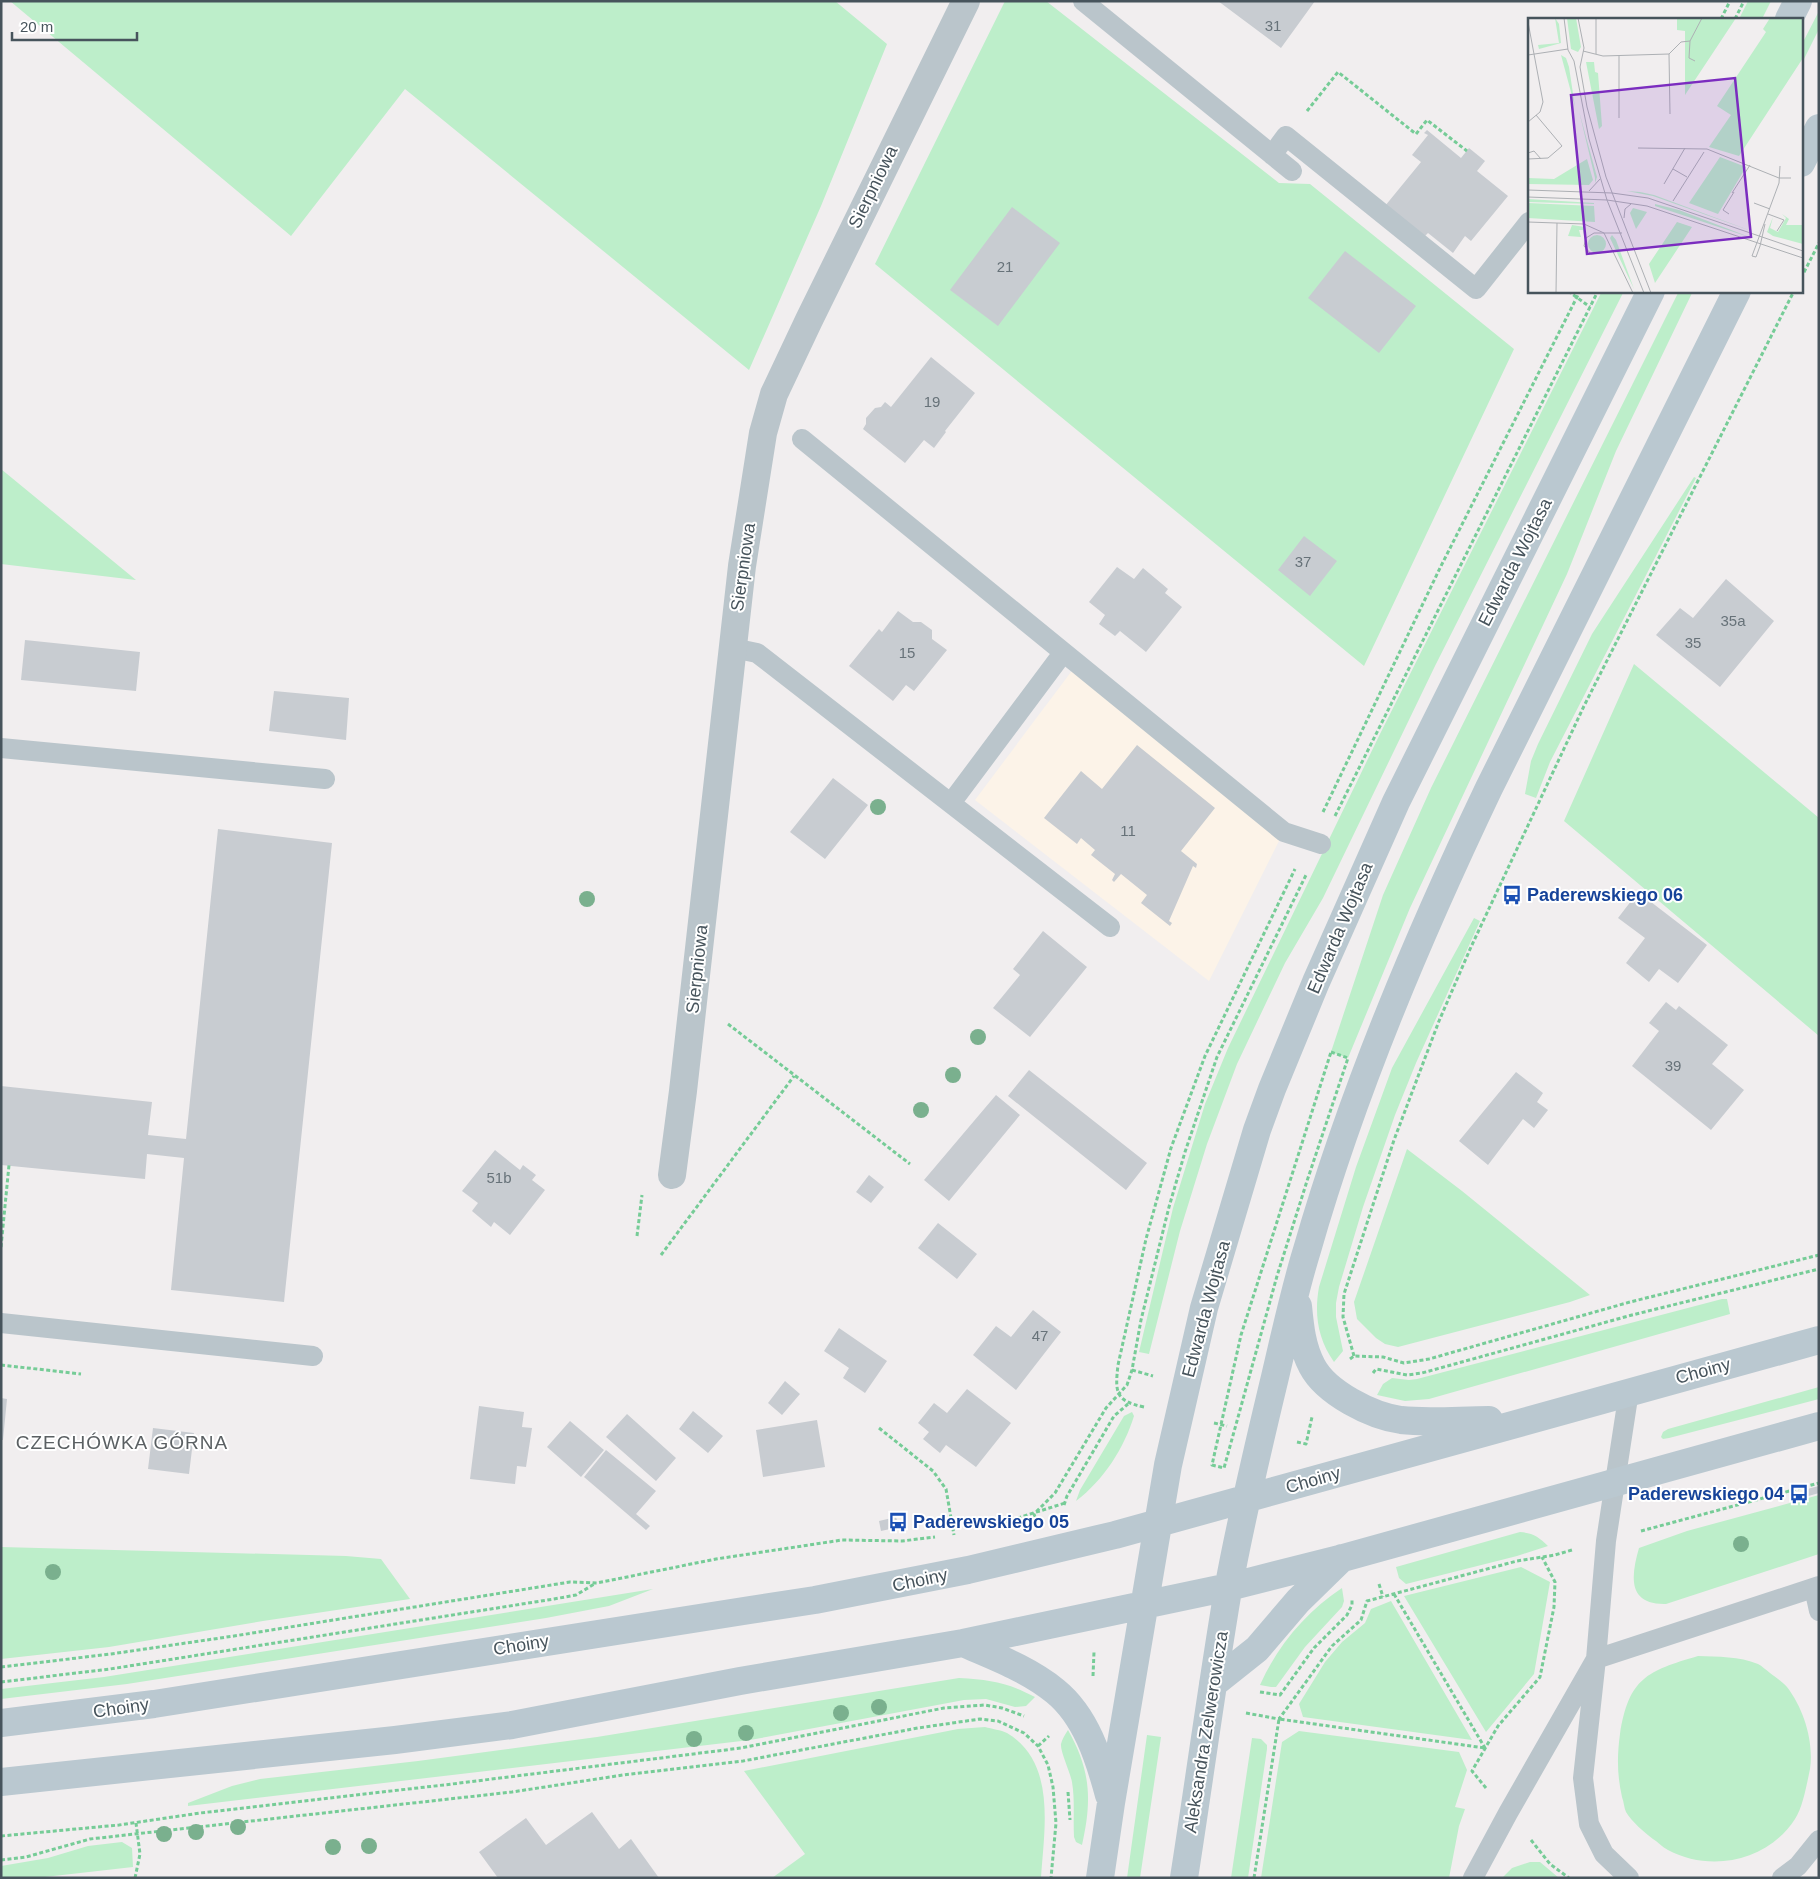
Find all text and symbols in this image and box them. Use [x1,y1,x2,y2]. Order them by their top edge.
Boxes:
scale bar [12,10,138,42]
house number: 31 [1265,17,1281,34]
text: 20 m [20,18,53,35]
inset map [1528,18,1802,292]
street label: Sierpniowa [844,142,902,231]
house number: 21 [997,258,1013,275]
house number: 19 [924,393,940,410]
street label: Edwarda Wojtasa [1474,494,1556,629]
street label: Sierpniowa [727,521,759,612]
house number: 37 [1295,553,1311,570]
house number: 35a [1720,612,1746,629]
house number: 35 [1685,634,1701,651]
house number: 15 [899,644,915,661]
house number: 11 [1120,822,1136,839]
street label: Edwarda Wojtasa [1303,858,1377,997]
bus stop icon: Paderewskiego 06 [1501,884,1523,906]
place label: Paderewskiego 06 [1527,885,1683,905]
street label: Sierpniowa [682,923,712,1014]
house number: 39 [1665,1057,1681,1074]
house number: 51b [486,1169,512,1186]
street label: Edwarda Wojtasa [1178,1237,1234,1380]
house number: 47 [1032,1327,1048,1344]
street label: Choiny [1673,1354,1733,1388]
district label: CZECHÓWKA GÓRNA [16,1432,228,1453]
street label: Choiny [1283,1463,1343,1497]
bus stop icon: Paderewskiego 04 [1788,1483,1810,1505]
place label: Paderewskiego 04 [1628,1484,1784,1504]
bus stop icon: Paderewskiego 05 [887,1511,909,1533]
place label: Paderewskiego 05 [913,1512,1069,1532]
street label: Choiny [891,1564,949,1596]
street label: Aleksandra Zelwerowicza [1180,1629,1232,1834]
street label: Choiny [492,1631,550,1659]
street label: Choiny [92,1694,150,1722]

